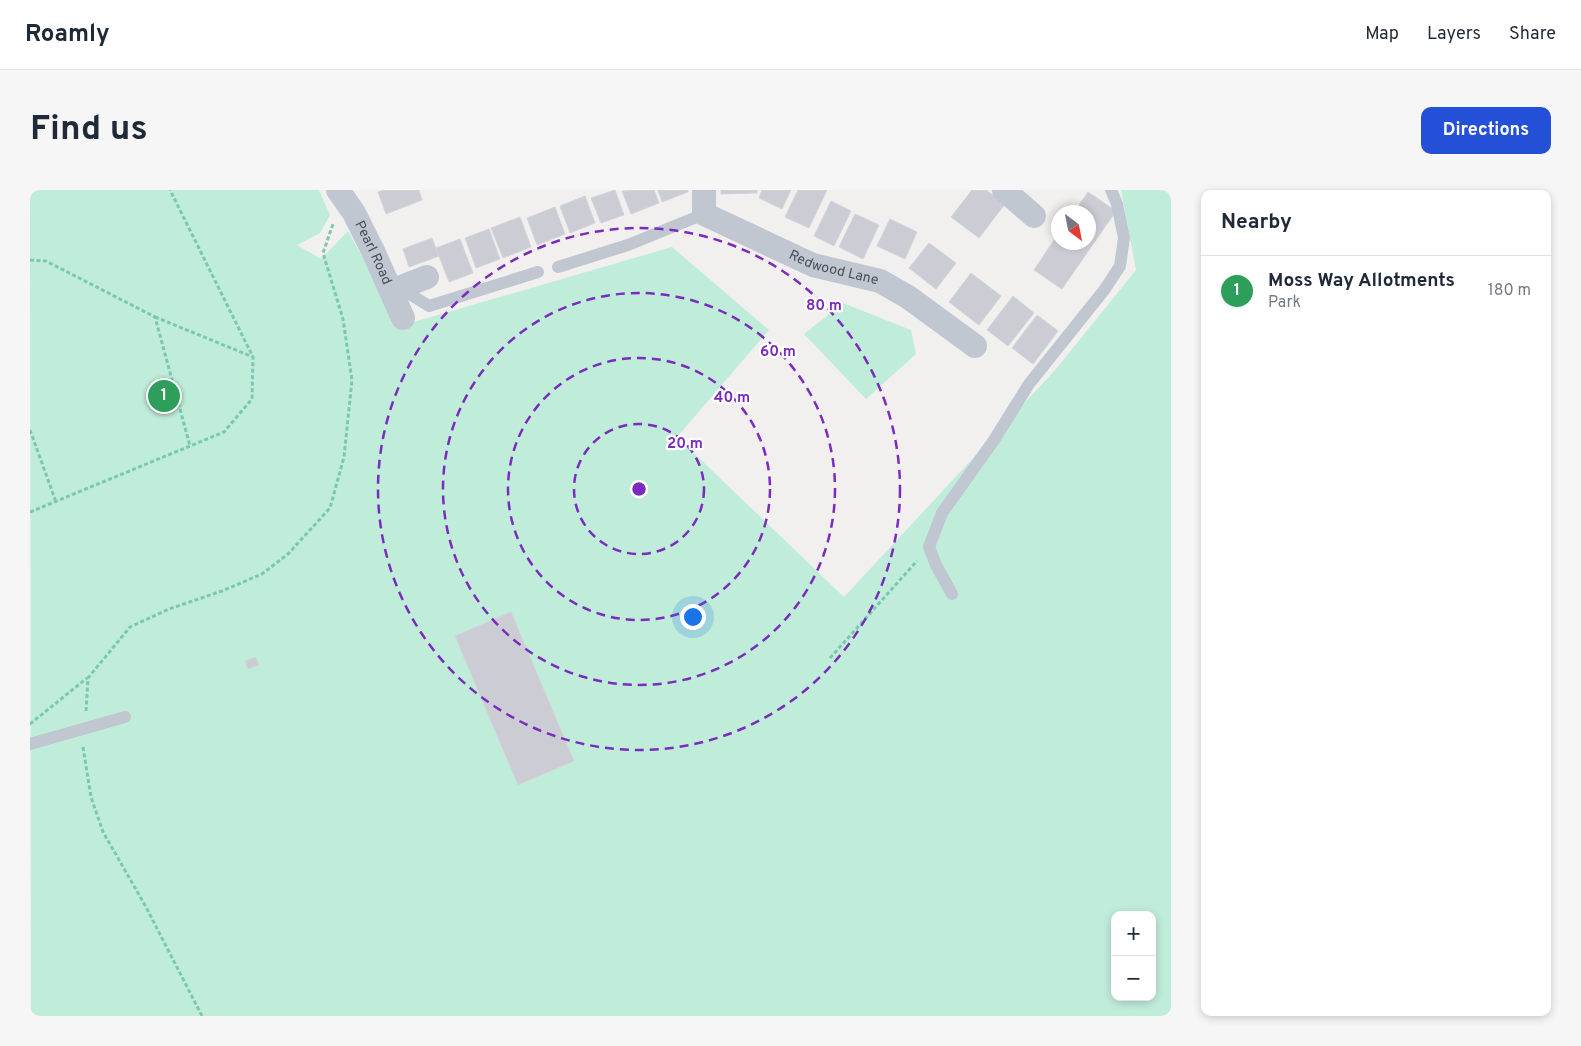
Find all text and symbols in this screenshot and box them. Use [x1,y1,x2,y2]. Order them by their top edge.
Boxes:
text: Roamly [25,20,110,50]
text: Map [1365,23,1399,46]
text: Layers [1427,23,1481,46]
text: Share [1509,23,1556,46]
button: Directions [1421,107,1551,154]
text: Find us [30,108,148,152]
north arrow [1051,205,1096,250]
text: Nearby [1221,209,1292,236]
street label: Pearl Road [351,218,395,287]
street label: Redwood Lane [786,246,880,289]
text: Moss Way Allotments [1268,269,1455,293]
text: 1 [1234,281,1240,301]
text: 180 m [1488,281,1531,301]
text: Park [1268,293,1301,313]
text: 80 m [806,297,842,316]
text: 60 m [760,343,796,362]
pin: 1 [148,377,180,415]
text: 40 m [714,389,750,408]
text: 20 m [667,435,703,454]
centre of rings [630,480,648,498]
your location [680,604,706,630]
map controls [1111,911,1156,1001]
button: + [1111,911,1156,956]
button: − [1111,956,1156,1001]

